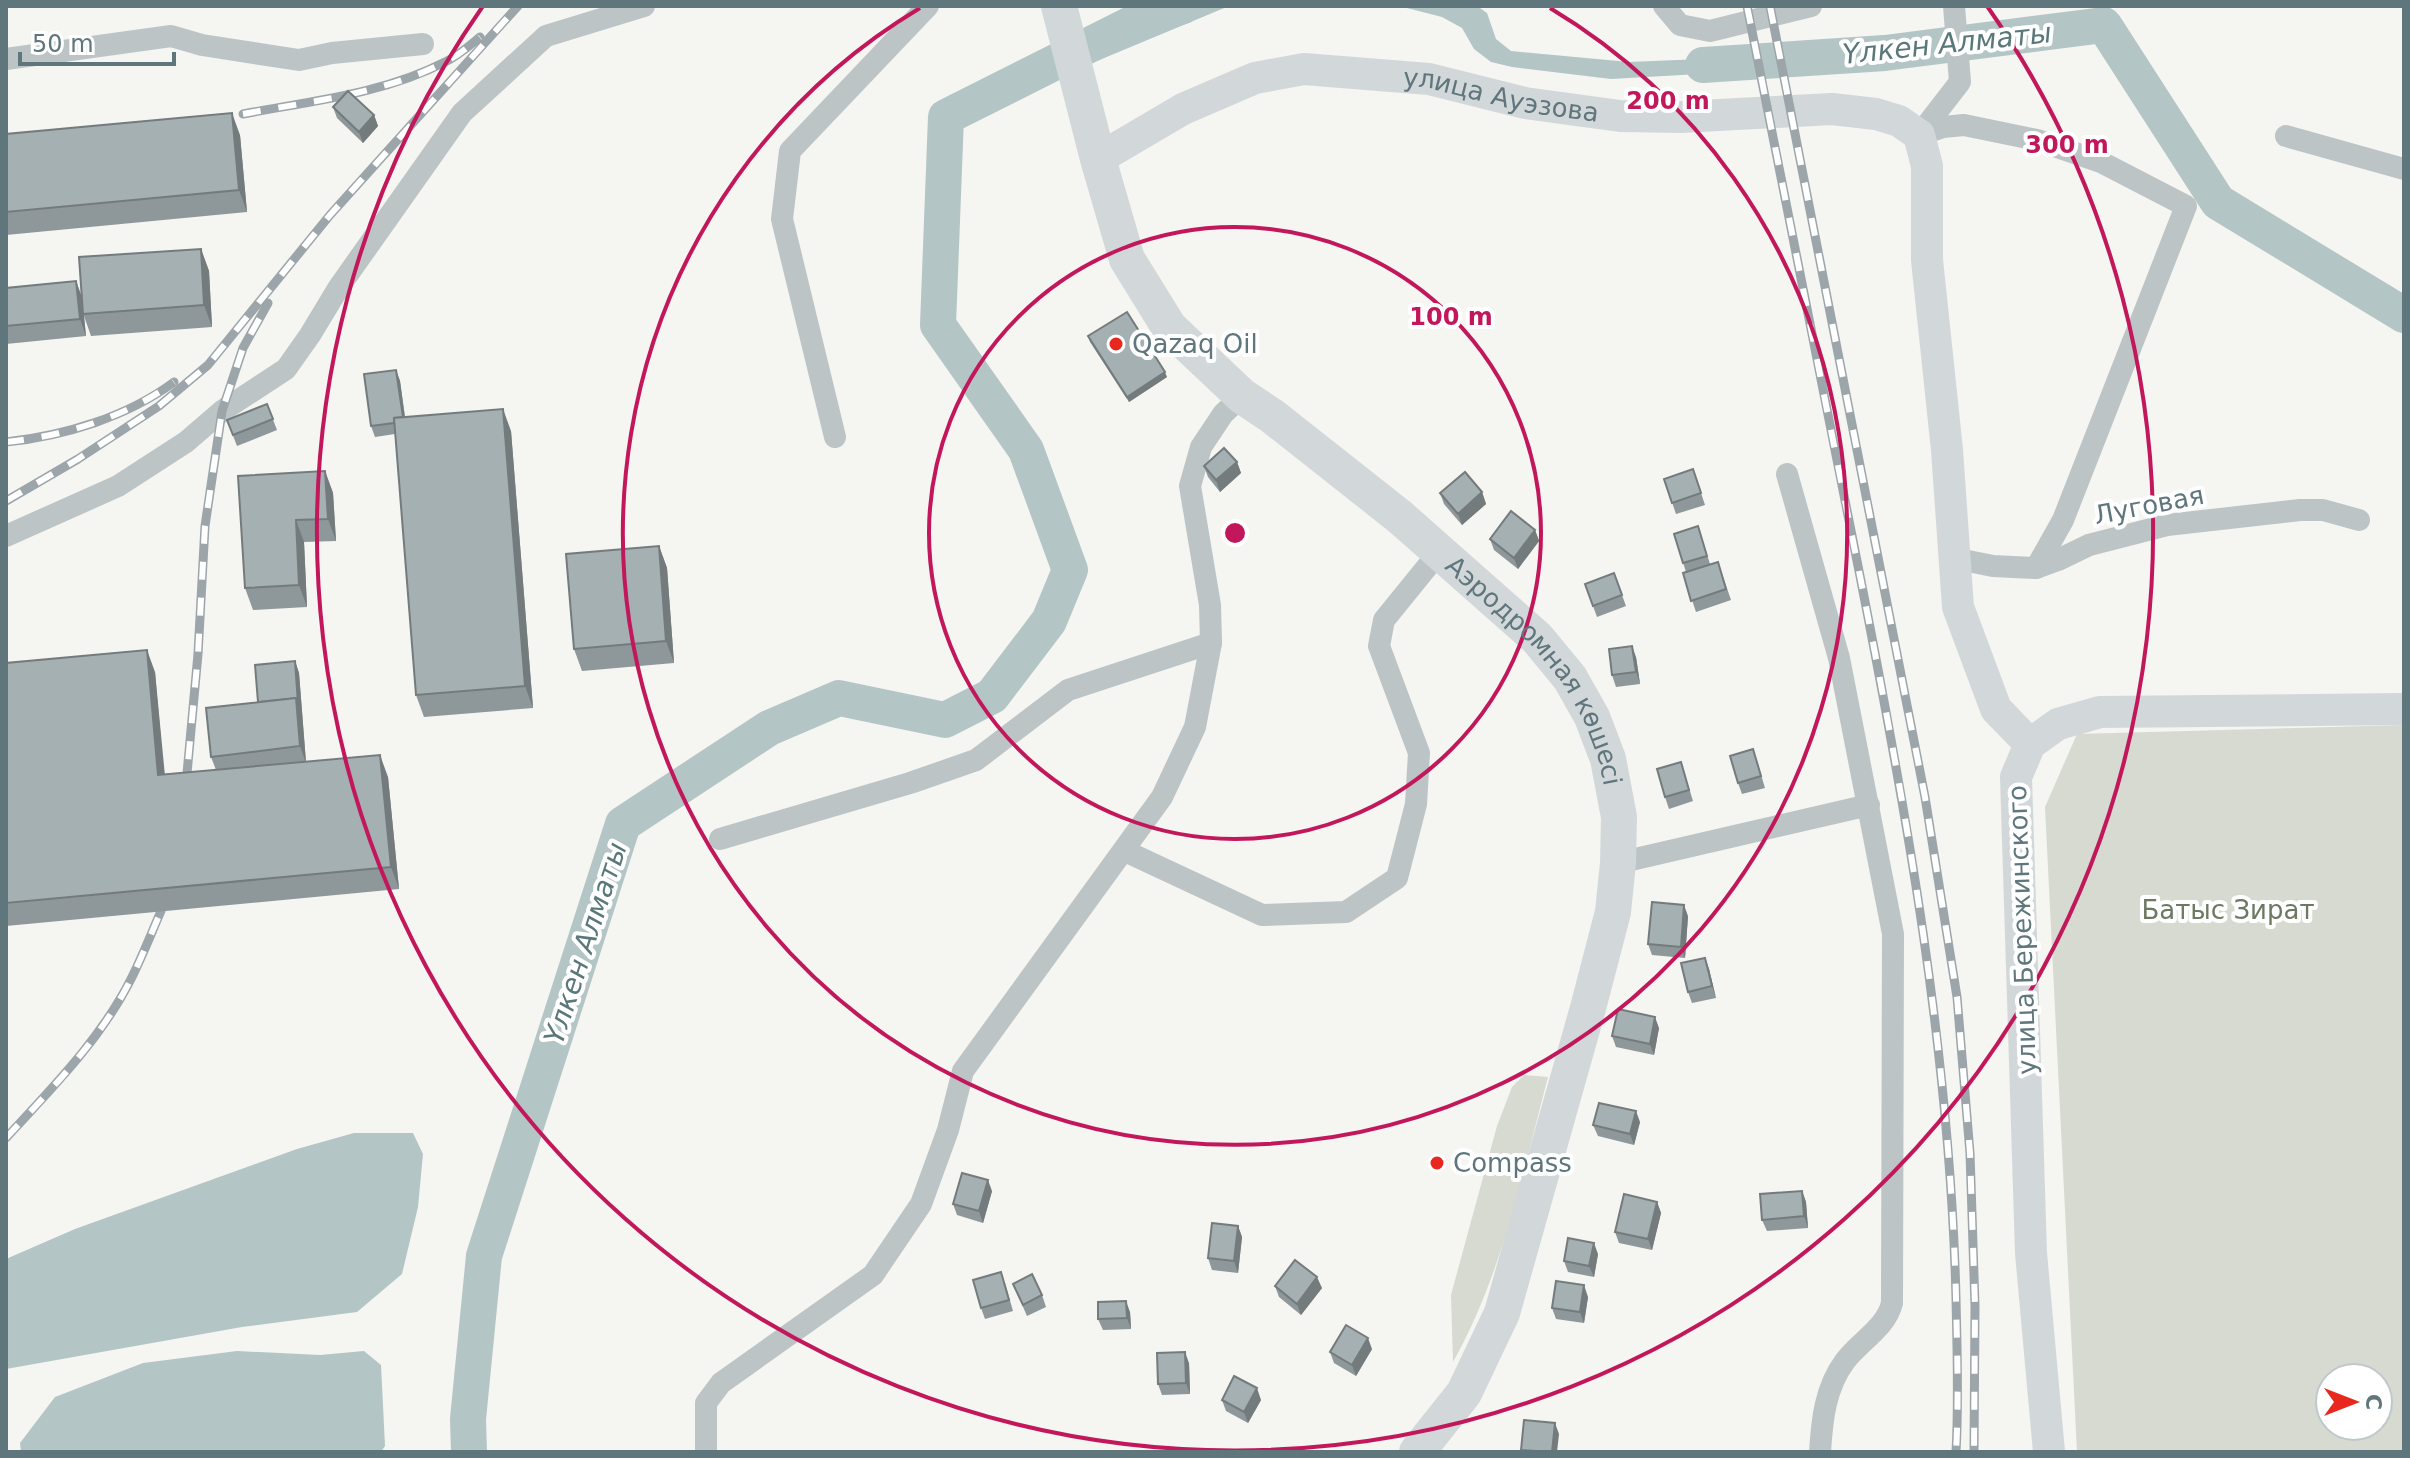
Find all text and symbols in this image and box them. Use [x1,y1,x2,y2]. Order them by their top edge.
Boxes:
scale bar [20,16,174,66]
water label: Үлкен Алматы [1841,16,2053,71]
text: 50 m [32,30,94,58]
street label: улица Ауэзова [1402,62,1601,128]
text: 200 m [1626,87,1710,115]
text: 300 m [2025,131,2109,159]
text: 100 m [1409,303,1493,331]
place label: Qazaq Oil [1132,329,1258,359]
marker: Qazaq Oil [1107,335,1125,353]
street label: Луговая [2091,480,2207,530]
centre of rings [1221,519,1249,547]
street label: Аэродромная көшесі [1440,550,1628,788]
street label: улица Бережинского [2002,785,2042,1075]
water label: Үлкен Алматы [537,838,634,1048]
park label: Батыс Зират [2141,895,2315,925]
place label: Compass [1453,1148,1572,1178]
marker: Compass [1428,1154,1446,1172]
north arrow [2314,1362,2394,1442]
text: С [2361,1394,2386,1410]

